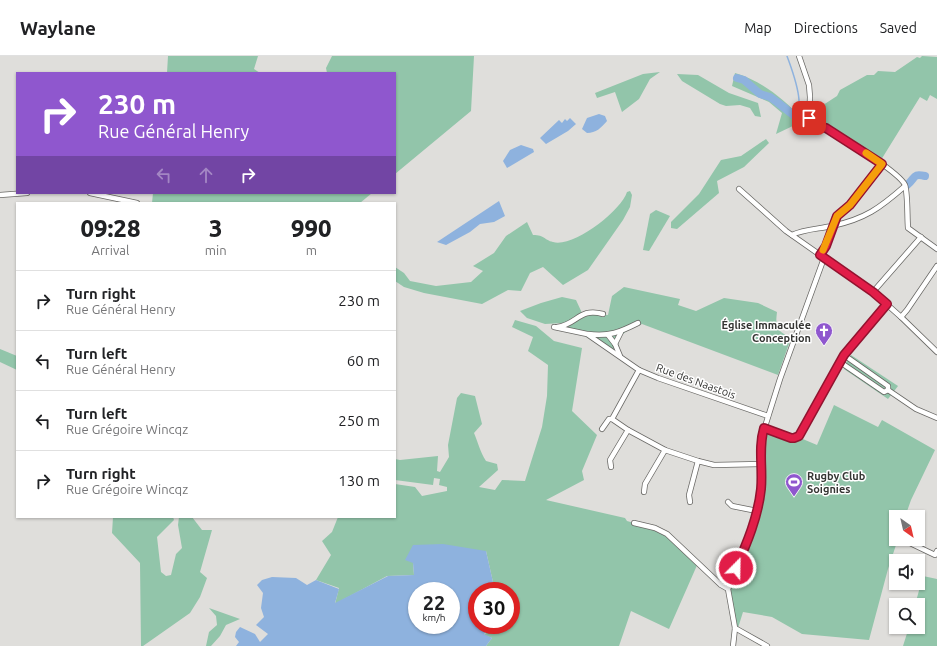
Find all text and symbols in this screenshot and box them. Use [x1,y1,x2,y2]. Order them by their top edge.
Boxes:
text: Waylane [20,17,96,39]
text: Map [744,20,772,36]
text: Directions [794,20,858,36]
text: Saved [880,20,917,36]
icon: right [32,88,84,140]
text: 230 m [98,88,176,119]
pin [792,101,826,135]
icon: arrive [798,107,820,129]
text: Rue Général Henry [98,121,249,141]
icon: left [153,164,175,186]
icon: ahead [195,164,217,186]
icon: right [237,164,259,186]
text: 09:28 [80,215,140,242]
text: 3 [209,215,222,242]
text: 990 [291,215,332,242]
text: Arrival [91,243,129,257]
text: min [205,243,227,257]
text: m [306,243,317,257]
text: Turn right [66,285,136,302]
icon: right [32,290,54,312]
text: 230 m [338,292,380,309]
text: Rue Général Henry [66,302,175,316]
place label: Église Immaculée Conception [721,318,811,344]
church icon: Église Immaculée Conception [814,321,834,346]
text: Turn left [66,345,127,362]
icon: left [32,350,54,372]
text: 60 m [347,352,380,369]
street label: Rue des Naastois [655,361,738,401]
text: Rue Général Henry [66,362,175,376]
text: Turn left [66,405,127,422]
icon: left [32,410,54,432]
text: 250 m [338,412,380,429]
text: Rue Grégoire Wincqz [66,422,188,436]
text: Turn right [66,465,136,482]
icon: right [32,470,54,492]
place label: Rugby Club Soignies [807,470,866,495]
text: 130 m [338,472,380,489]
sports icon: Rugby Club Soignies [784,472,804,497]
text: Rue Grégoire Wincqz [66,482,188,496]
north arrow [889,510,925,546]
map controls [889,510,925,634]
position arrow [715,547,757,589]
button: sound [889,554,925,590]
speed limit sign: 30 [468,582,520,634]
text: 22 [423,591,445,614]
button: search [889,598,925,634]
text: km/h [422,612,446,623]

